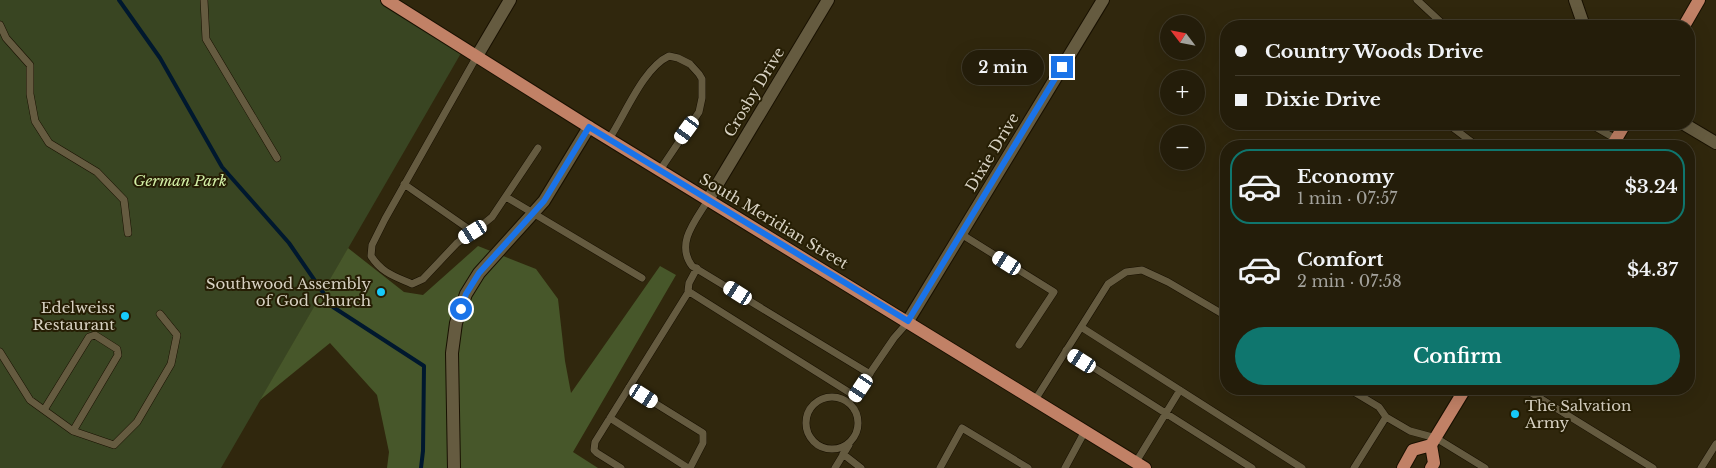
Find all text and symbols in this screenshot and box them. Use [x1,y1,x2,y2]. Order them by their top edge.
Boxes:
north arrow [1160,15,1205,60]
map controls [1160,15,1205,170]
text: Country Woods Drive [1265,40,1483,63]
street label: Crosby Drive [720,44,788,140]
callout: 2 min [962,50,1044,84]
route end [1051,56,1073,78]
text: 2 min [978,57,1028,77]
button: + [1160,70,1205,115]
text: Dixie Drive [1265,88,1381,111]
street label: Dixie Drive [961,109,1023,195]
car [672,113,701,147]
button: − [1160,125,1205,170]
icon: car [1237,164,1282,209]
text: Economy [1297,165,1394,188]
street label: South Meridian Street [696,169,852,273]
park label: German Park [133,171,227,190]
text: $3.24 [1625,175,1678,198]
text: 1 min · 07:57 [1297,188,1397,208]
car [456,218,489,246]
icon: car [1237,247,1282,292]
text: Comfort [1297,248,1384,271]
car [990,249,1023,277]
text: $4.37 [1627,258,1678,281]
text: 2 min · 07:58 [1297,271,1402,291]
place label: Southwood Assembly of God Church [206,274,371,310]
car [721,279,754,307]
marker: Southwood Assembly of God Church [375,286,387,298]
place label: Edelweiss Restaurant [32,298,115,334]
route start [450,298,472,320]
marker: Edelweiss Restaurant [119,310,131,322]
button: Confirm [1235,327,1680,385]
car [1065,347,1098,375]
car [846,371,875,405]
car [627,382,660,410]
place label: The Salvation Army [1524,396,1631,432]
marker: The Salvation Army [1509,408,1521,420]

